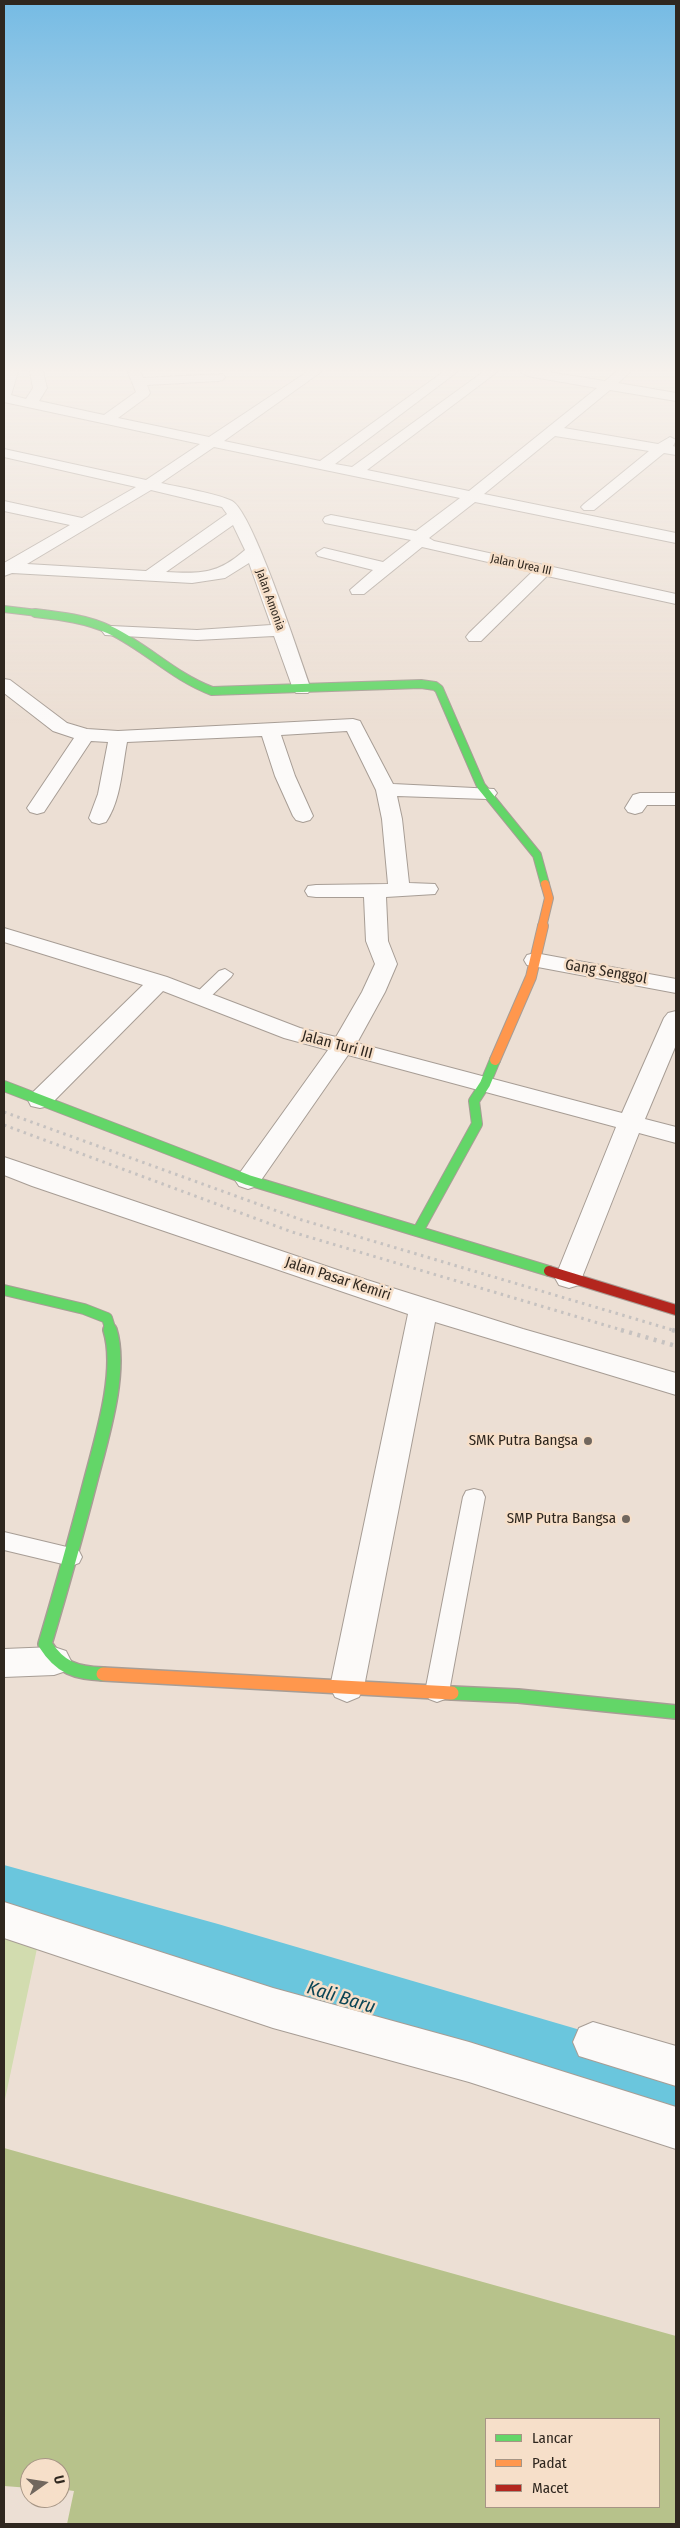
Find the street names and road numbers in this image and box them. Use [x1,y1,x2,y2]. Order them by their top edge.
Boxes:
street label: Jalan Urea III [489,552,553,578]
street label: Jalan Amonia [252,567,288,633]
street label: Gang Senggol [564,956,648,988]
street label: Jalan Turi III [300,1027,374,1063]
street label: Jalan Pasar Kemiri [283,1253,393,1305]

